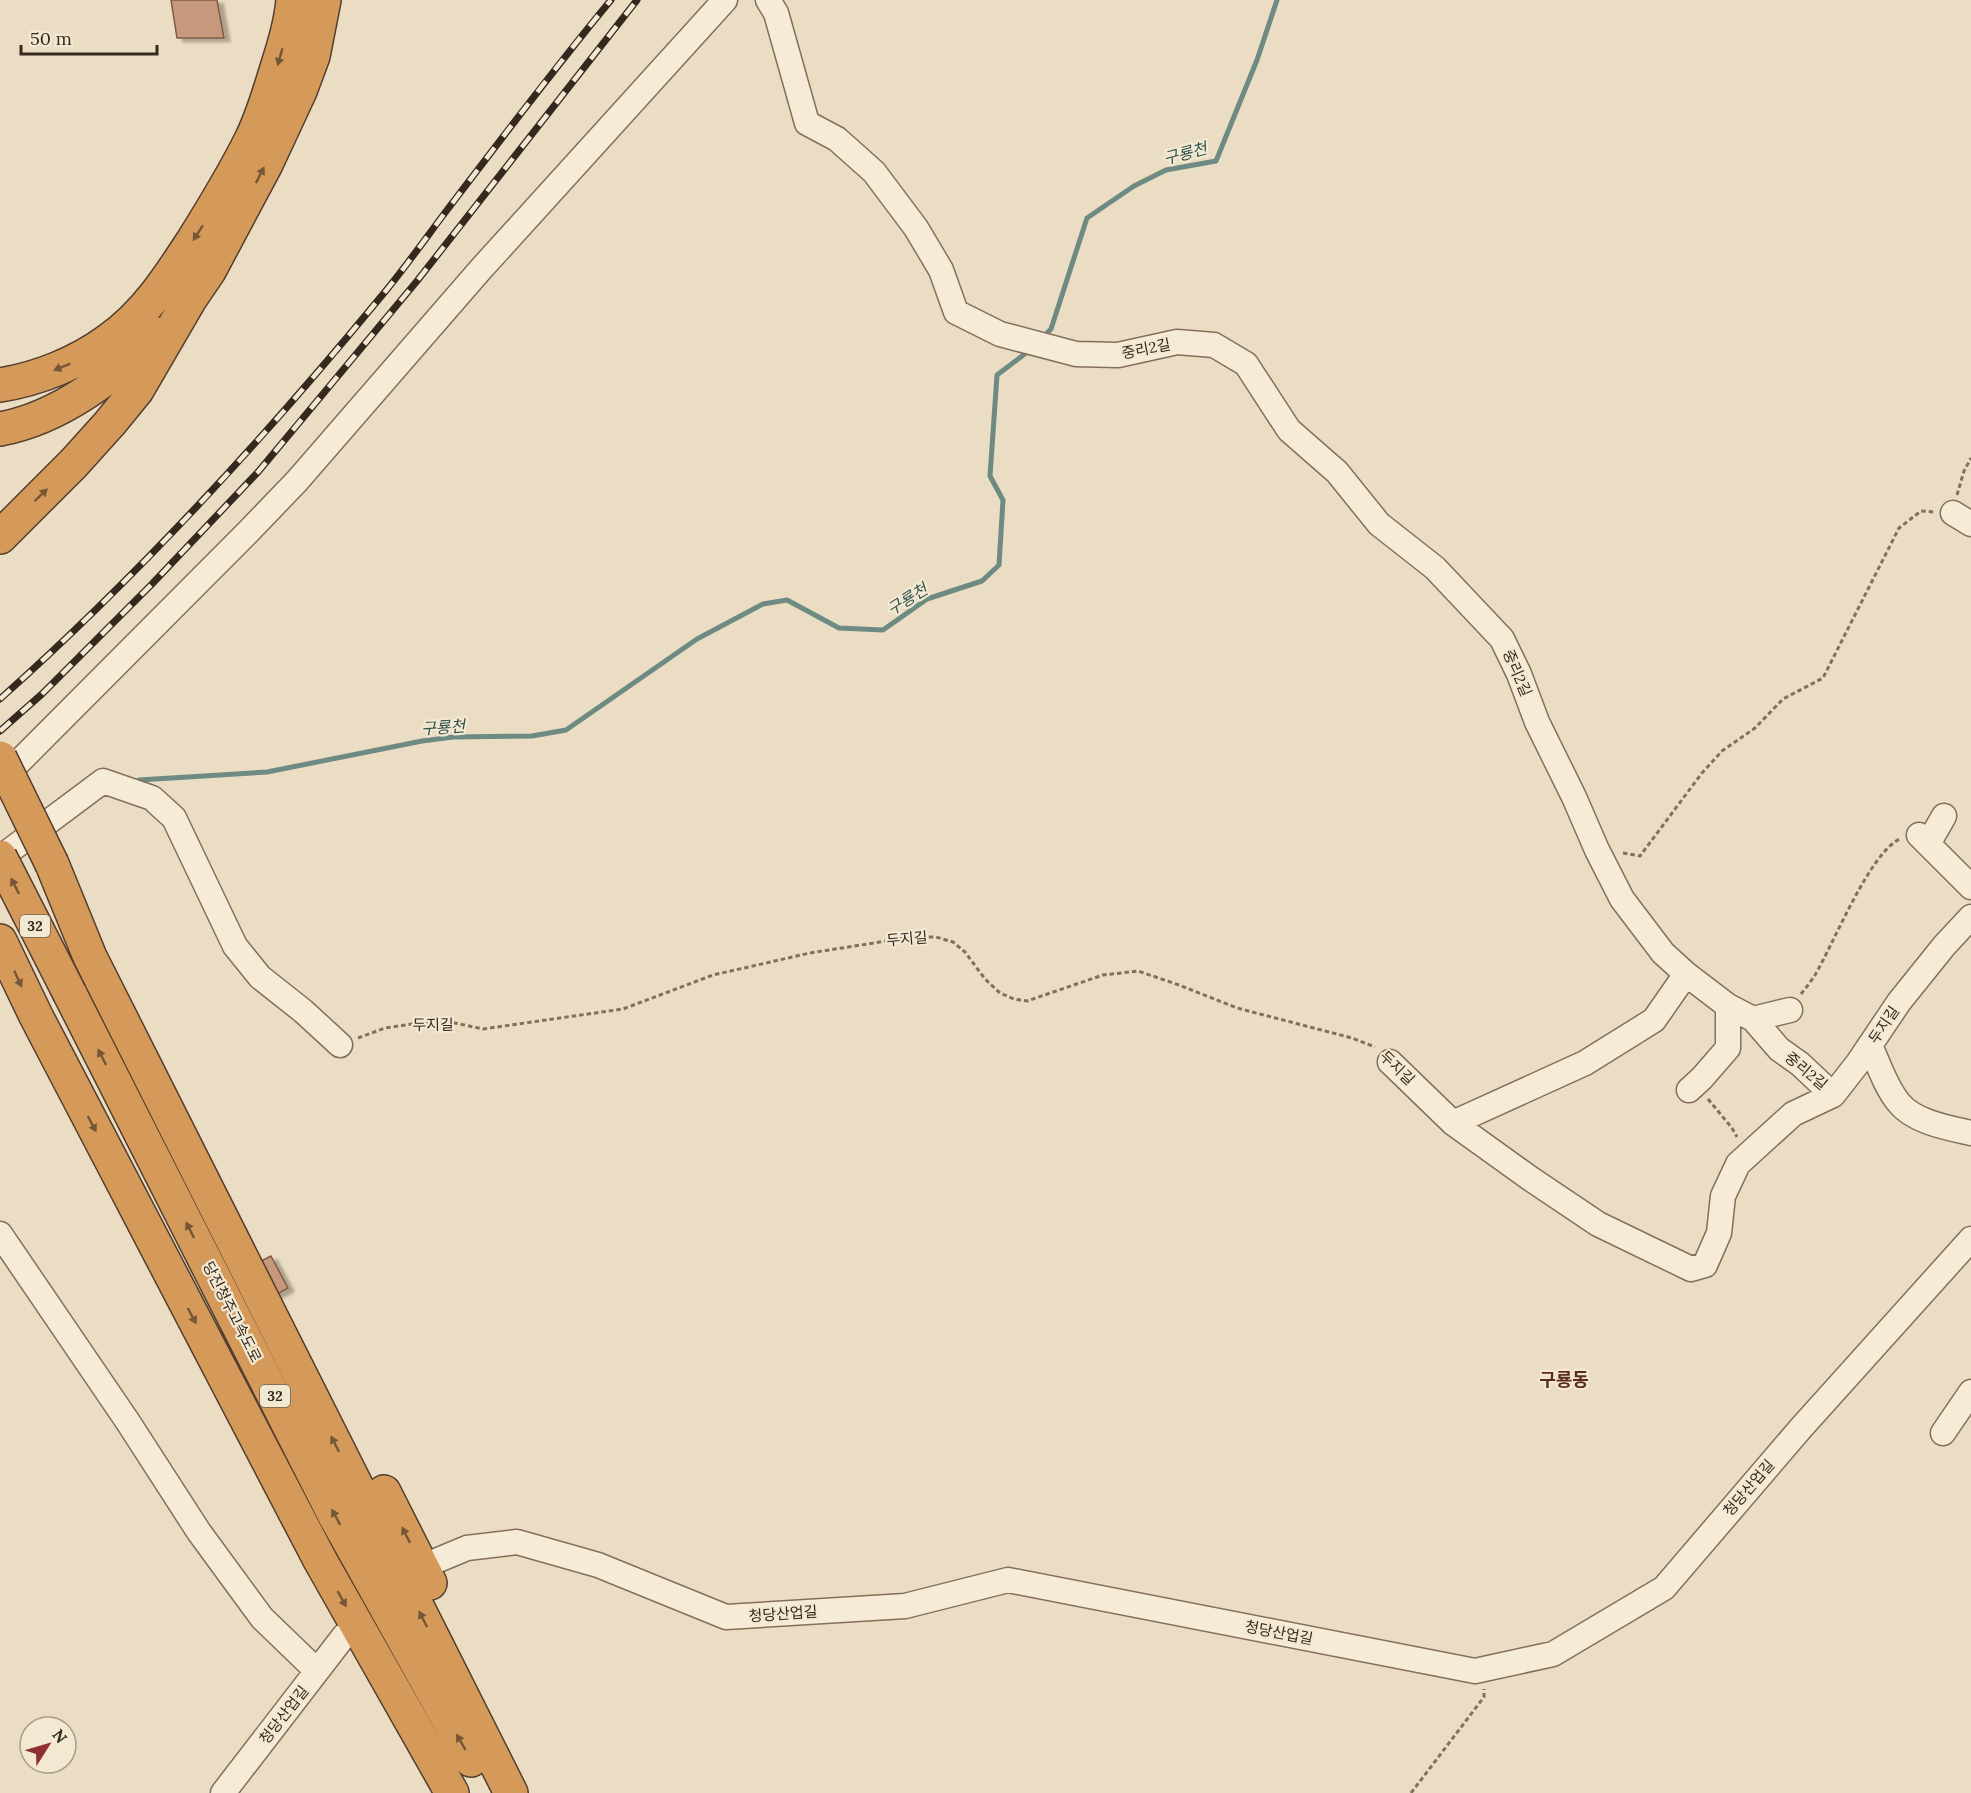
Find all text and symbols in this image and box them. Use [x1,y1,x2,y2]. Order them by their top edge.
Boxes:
scale bar [21,18,158,56]
text: 50 m [30,27,72,50]
one-way arrow [275,48,285,66]
water label: 구룡천 [1161,137,1211,168]
one-way arrow [255,166,265,184]
one-way arrow [192,224,203,241]
street label: 중리2길 [1120,334,1172,363]
one-way arrow [52,362,70,372]
one-way arrow [33,489,47,503]
water label: 구룡천 [883,578,933,619]
street label: 중리2길 [1499,646,1536,699]
water label: 구룡천 [420,715,468,739]
one-way arrow [10,877,20,895]
road number: 32 [20,915,50,937]
street label: 두지길 [886,927,928,950]
one-way arrow [13,970,22,987]
street label: 두지길 [1864,1002,1903,1047]
street label: 두지길 [412,1015,454,1034]
street label: 두지길 [1376,1046,1419,1089]
street label: 중리2길 [1781,1047,1831,1094]
one-way arrow [97,1048,107,1065]
one-way arrow [87,1116,97,1133]
one-way arrow [186,1222,195,1239]
street label: 당진청주고속도로 [199,1258,266,1365]
one-way arrow [188,1307,197,1324]
district label: 구룡동 [1539,1368,1589,1391]
road number: 32 [260,1385,290,1407]
one-way arrow [331,1436,340,1453]
street label: 청당산업길 [1719,1455,1778,1520]
one-way arrow [331,1508,341,1525]
one-way arrow [402,1526,411,1543]
one-way arrow [337,1591,347,1608]
street label: 청당산업길 [748,1602,818,1625]
one-way arrow [418,1610,428,1627]
street label: 청당산업길 [1243,1617,1315,1648]
street label: 청당산업길 [255,1682,312,1748]
north arrow [18,1715,78,1775]
text: N [48,1725,72,1747]
one-way arrow [456,1733,466,1750]

